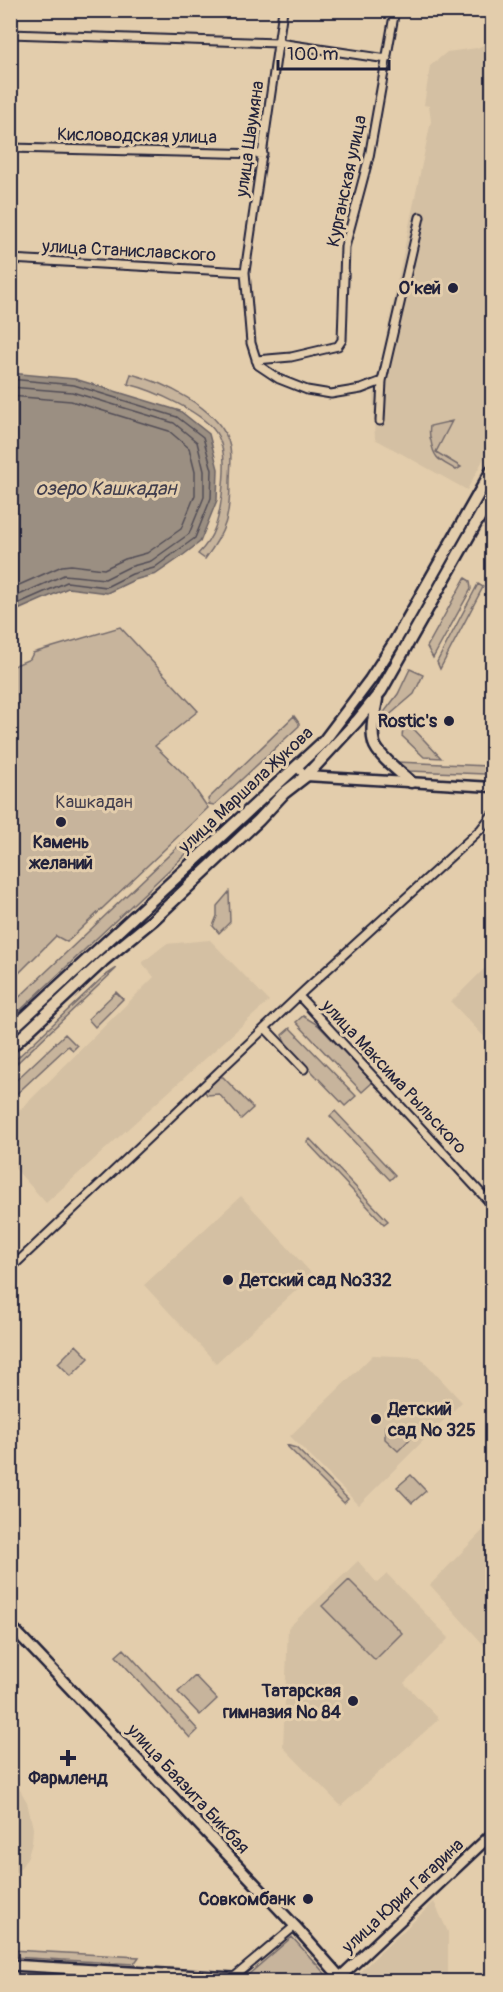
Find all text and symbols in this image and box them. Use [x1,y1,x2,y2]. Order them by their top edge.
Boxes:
scale bar [278,33,389,71]
text: 100 m [287,43,339,66]
street label: улица Шаумяна [230,79,270,200]
street label: Курганская улица [322,113,372,249]
street label: Кисловодская улица [57,123,217,149]
street label: улица Станиславского [41,235,217,267]
place label: О’кей [399,277,441,300]
marker: О’кей [446,281,460,295]
water label: озеро Кашкадан [36,476,178,501]
place label: Rostic's [378,710,438,733]
marker: Rostic's [442,714,456,728]
street label: улица Маршала Жукова [173,722,318,859]
park label: Кашкадан [55,791,133,814]
marker: Камень желаний [54,815,68,829]
place label: Камень желаний [28,831,93,875]
street label: улица Максима Рыльского [316,994,472,1159]
place label: Детский сад №332 [239,1269,392,1292]
marker: Детский сад №332 [221,1273,235,1287]
place label: Детский сад № 325 [387,1398,476,1442]
marker: Детский сад № 325 [369,1412,383,1426]
place label: Татарская гимназия № 84 [222,1680,342,1724]
marker: Татарская гимназия № 84 [346,1694,360,1708]
street label: улица Баязита Бикбая [121,1718,254,1859]
marker: Фармленд [61,1751,75,1765]
place label: Фармленд [28,1767,108,1790]
street label: улица Юрия Гагарина [336,1834,469,1959]
place label: Совкомбанк [199,1888,296,1911]
marker: Совкомбанк [301,1892,315,1906]

